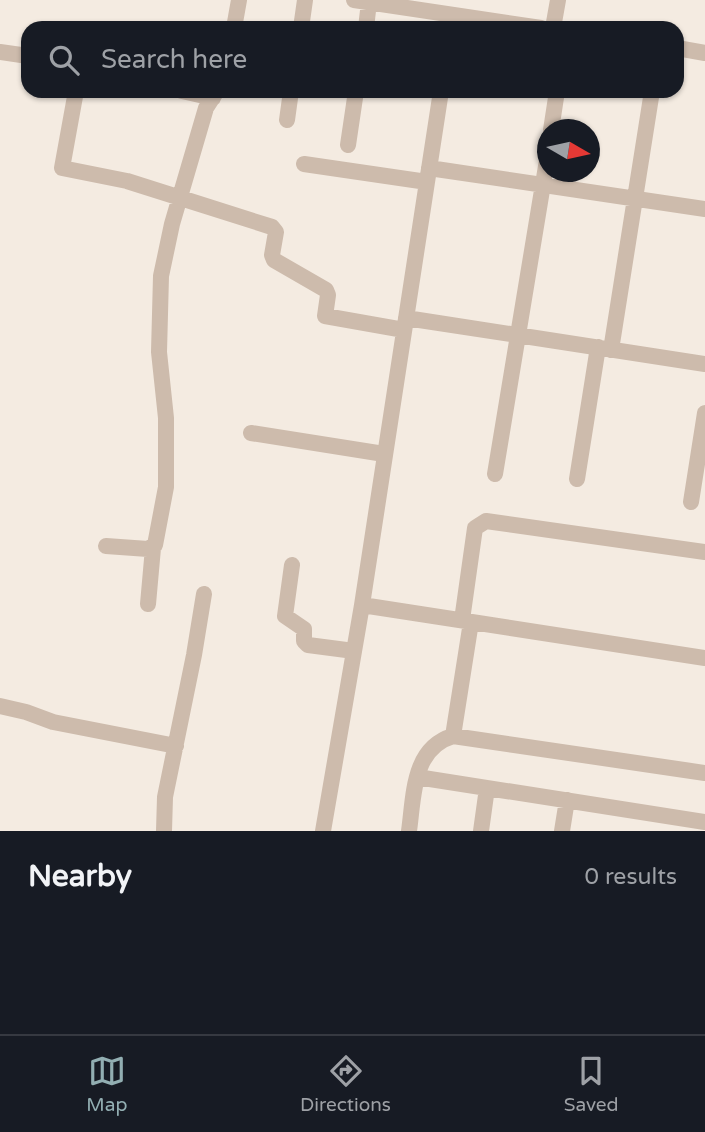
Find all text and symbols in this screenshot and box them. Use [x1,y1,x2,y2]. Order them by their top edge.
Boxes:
search box [21,21,684,98]
icon: search [45,41,83,79]
text: Search here [101,44,247,75]
north arrow [537,119,600,182]
text: Nearby [28,858,132,895]
text: 0 results [584,863,677,891]
tab: Map [86,1052,127,1116]
tab: Directions [300,1052,391,1116]
tab: Saved [564,1052,619,1116]

